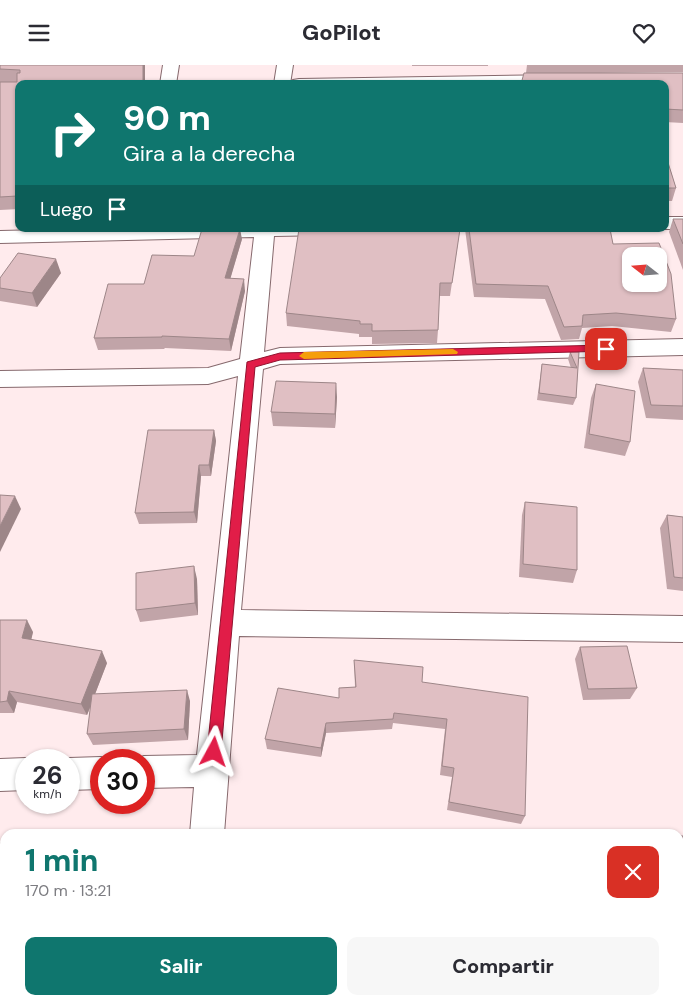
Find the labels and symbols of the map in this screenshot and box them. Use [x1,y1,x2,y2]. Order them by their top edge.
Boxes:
north arrow [622,247,668,293]
pin [585,328,627,370]
position arrow [187,725,239,777]
speed limit sign: 30 [90,749,155,814]

